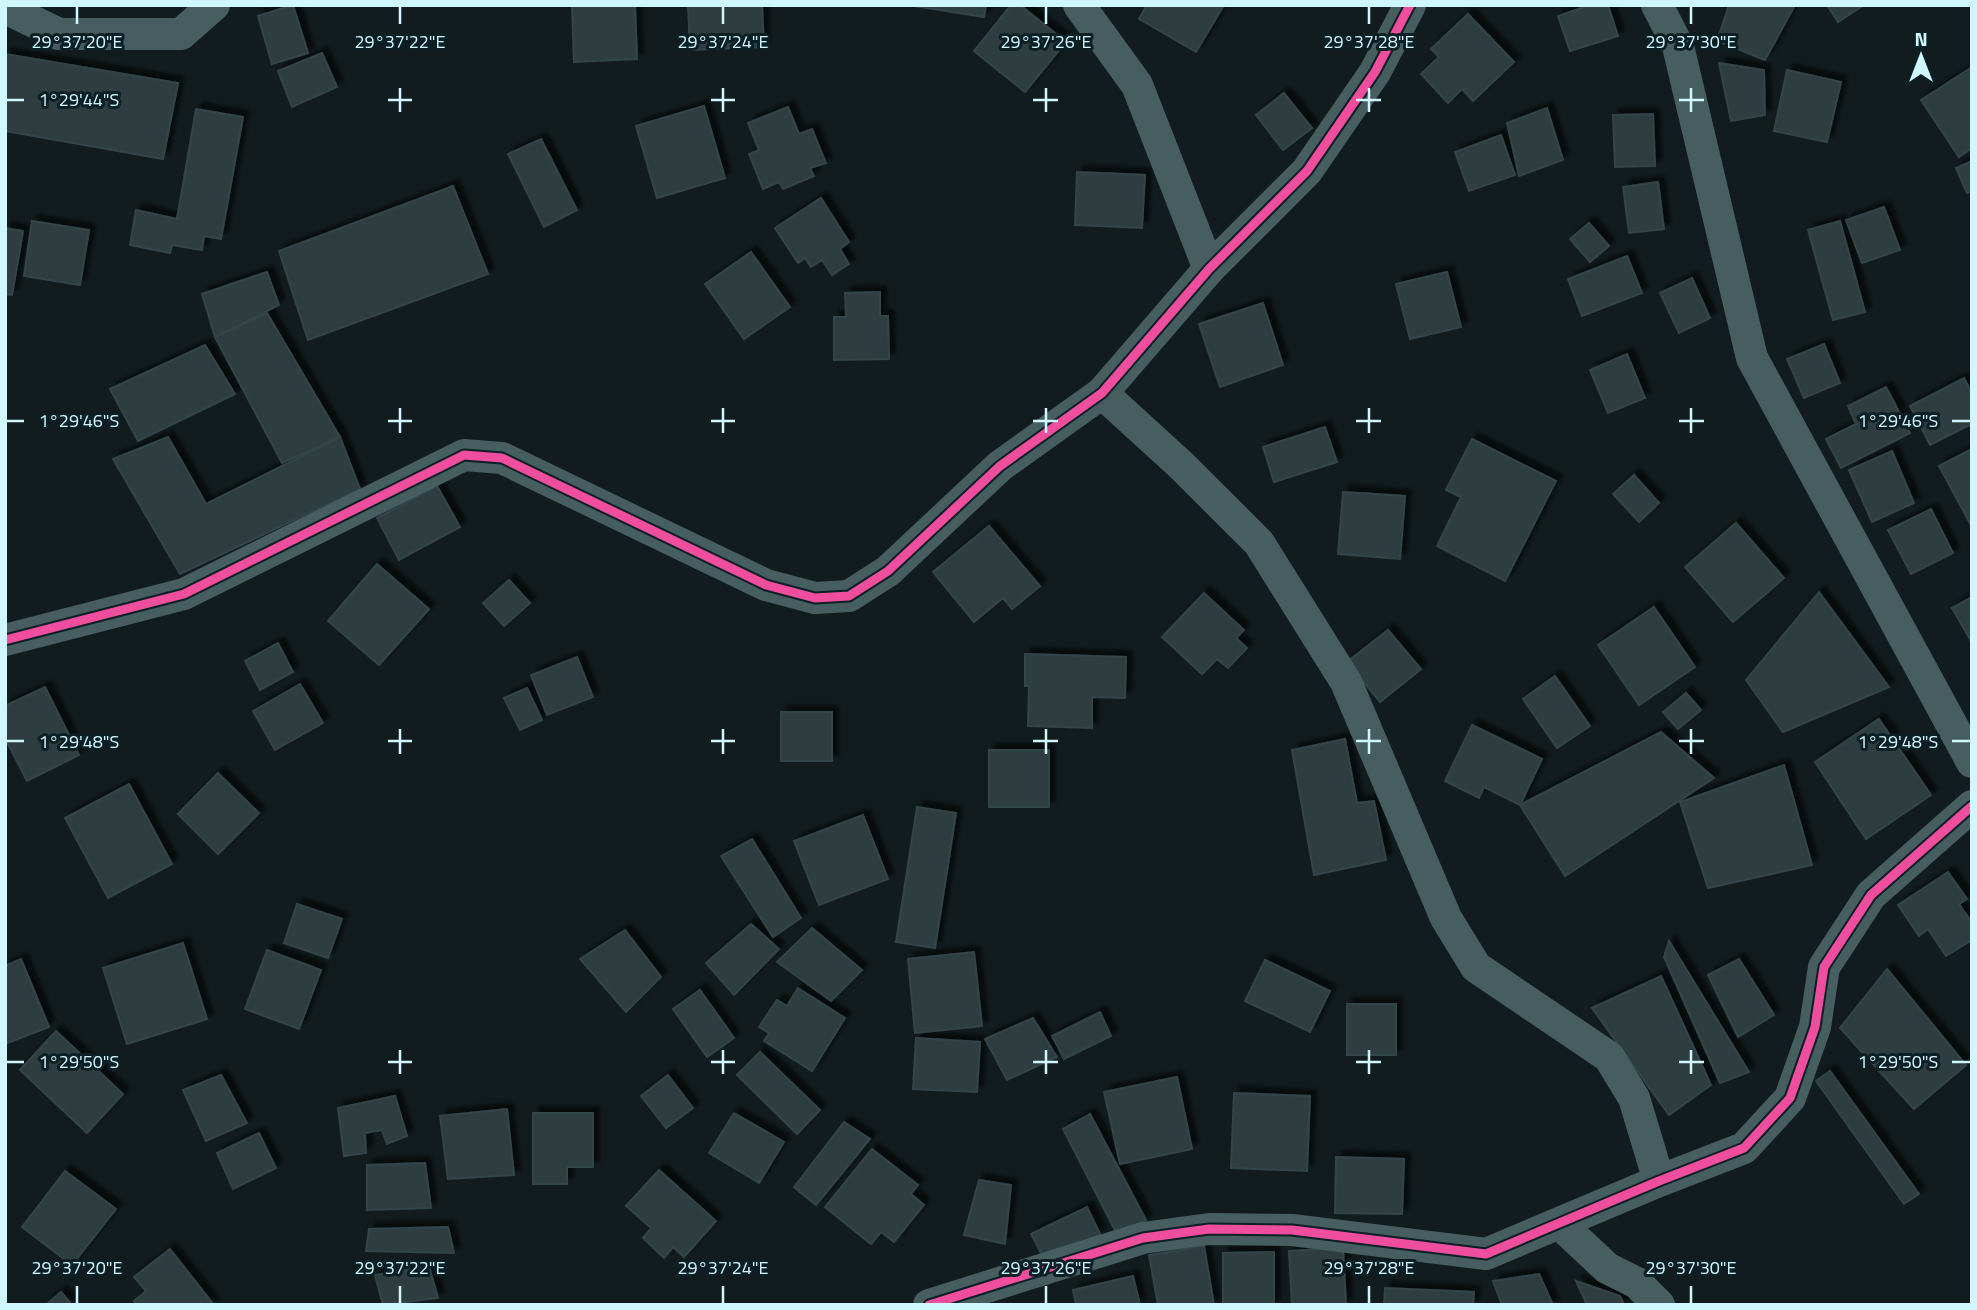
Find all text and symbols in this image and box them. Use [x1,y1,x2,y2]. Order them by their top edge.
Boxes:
north arrow [1886,21,1956,91]
text: N [1914,24,1928,53]
text: 29°37'20"E [32,28,123,55]
text: 29°37'22"E [355,28,446,55]
text: 29°37'24"E [678,28,769,55]
text: 29°37'26"E [1001,28,1092,55]
text: 29°37'28"E [1324,28,1415,55]
text: 29°37'30"E [1646,28,1737,55]
text: 1°29'44"S [39,86,119,113]
text: 1°29'46"S [39,407,119,434]
text: 1°29'46"S [1858,407,1938,434]
text: 1°29'48"S [39,728,119,755]
text: 1°29'48"S [1858,728,1938,755]
text: 1°29'50"S [39,1048,119,1075]
text: 1°29'50"S [1858,1048,1938,1075]
text: 29°37'20"E [32,1254,123,1281]
text: 29°37'22"E [355,1254,446,1281]
text: 29°37'24"E [678,1254,769,1281]
text: 29°37'26"E [1001,1254,1092,1281]
text: 29°37'28"E [1324,1254,1415,1281]
text: 29°37'30"E [1646,1254,1737,1281]

